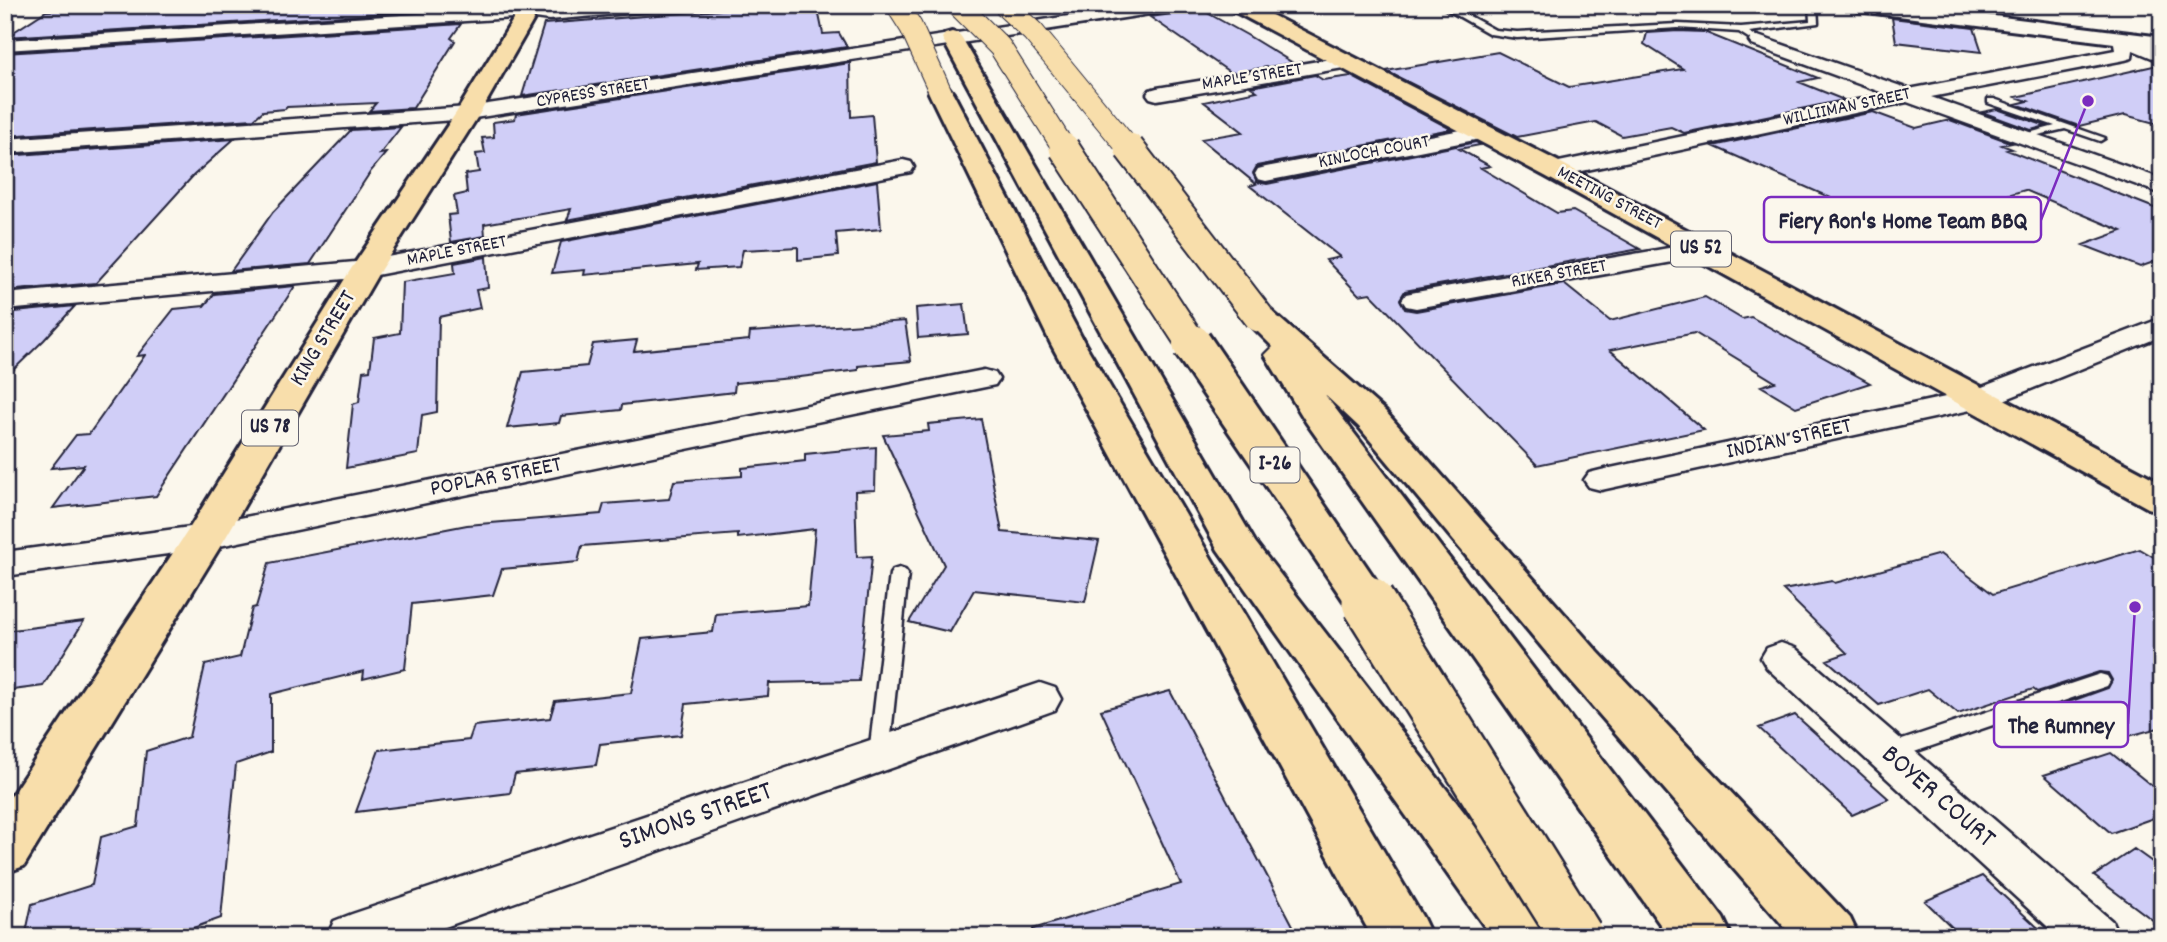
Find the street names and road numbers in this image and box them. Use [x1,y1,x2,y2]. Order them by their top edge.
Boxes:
street label: MAPLE STREET [1200,57,1304,99]
street label: CYPRESS STREET [535,72,652,116]
street label: WILLIIMAN STREET [1781,81,1914,135]
street label: KINLOCH COURT [1316,129,1432,177]
street label: MEETING STREET [1552,160,1667,238]
street label: MAPLE STREET [405,229,510,275]
road number: US 52 [1671,232,1731,266]
street label: RIKER STREET [1509,253,1609,297]
street label: KING STREET [282,285,366,393]
road number: US 78 [242,410,298,446]
street label: INDIAN STREET [1723,411,1855,469]
road number: I-26 [1250,448,1300,482]
street label: POPLAR STREET [427,449,565,507]
street label: BOYER COURT [1871,737,2003,859]
street label: SIMONS STREET [614,773,778,863]

